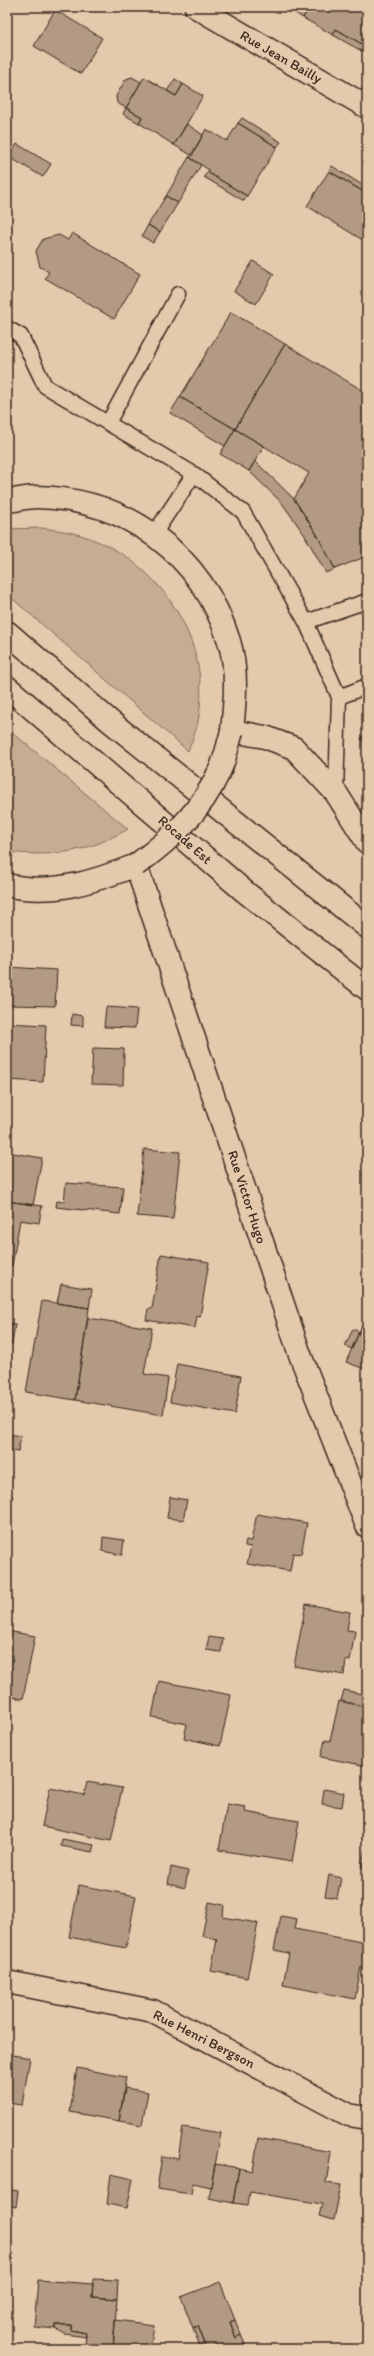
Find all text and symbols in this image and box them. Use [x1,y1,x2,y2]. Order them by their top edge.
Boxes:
street label: Rue Jean Bailly [237,27,325,87]
street label: Rocade Est [155,812,215,868]
street label: Rue Victor Hugo [224,1148,270,1246]
street label: Rue Henri Bergson [150,2006,258,2072]

